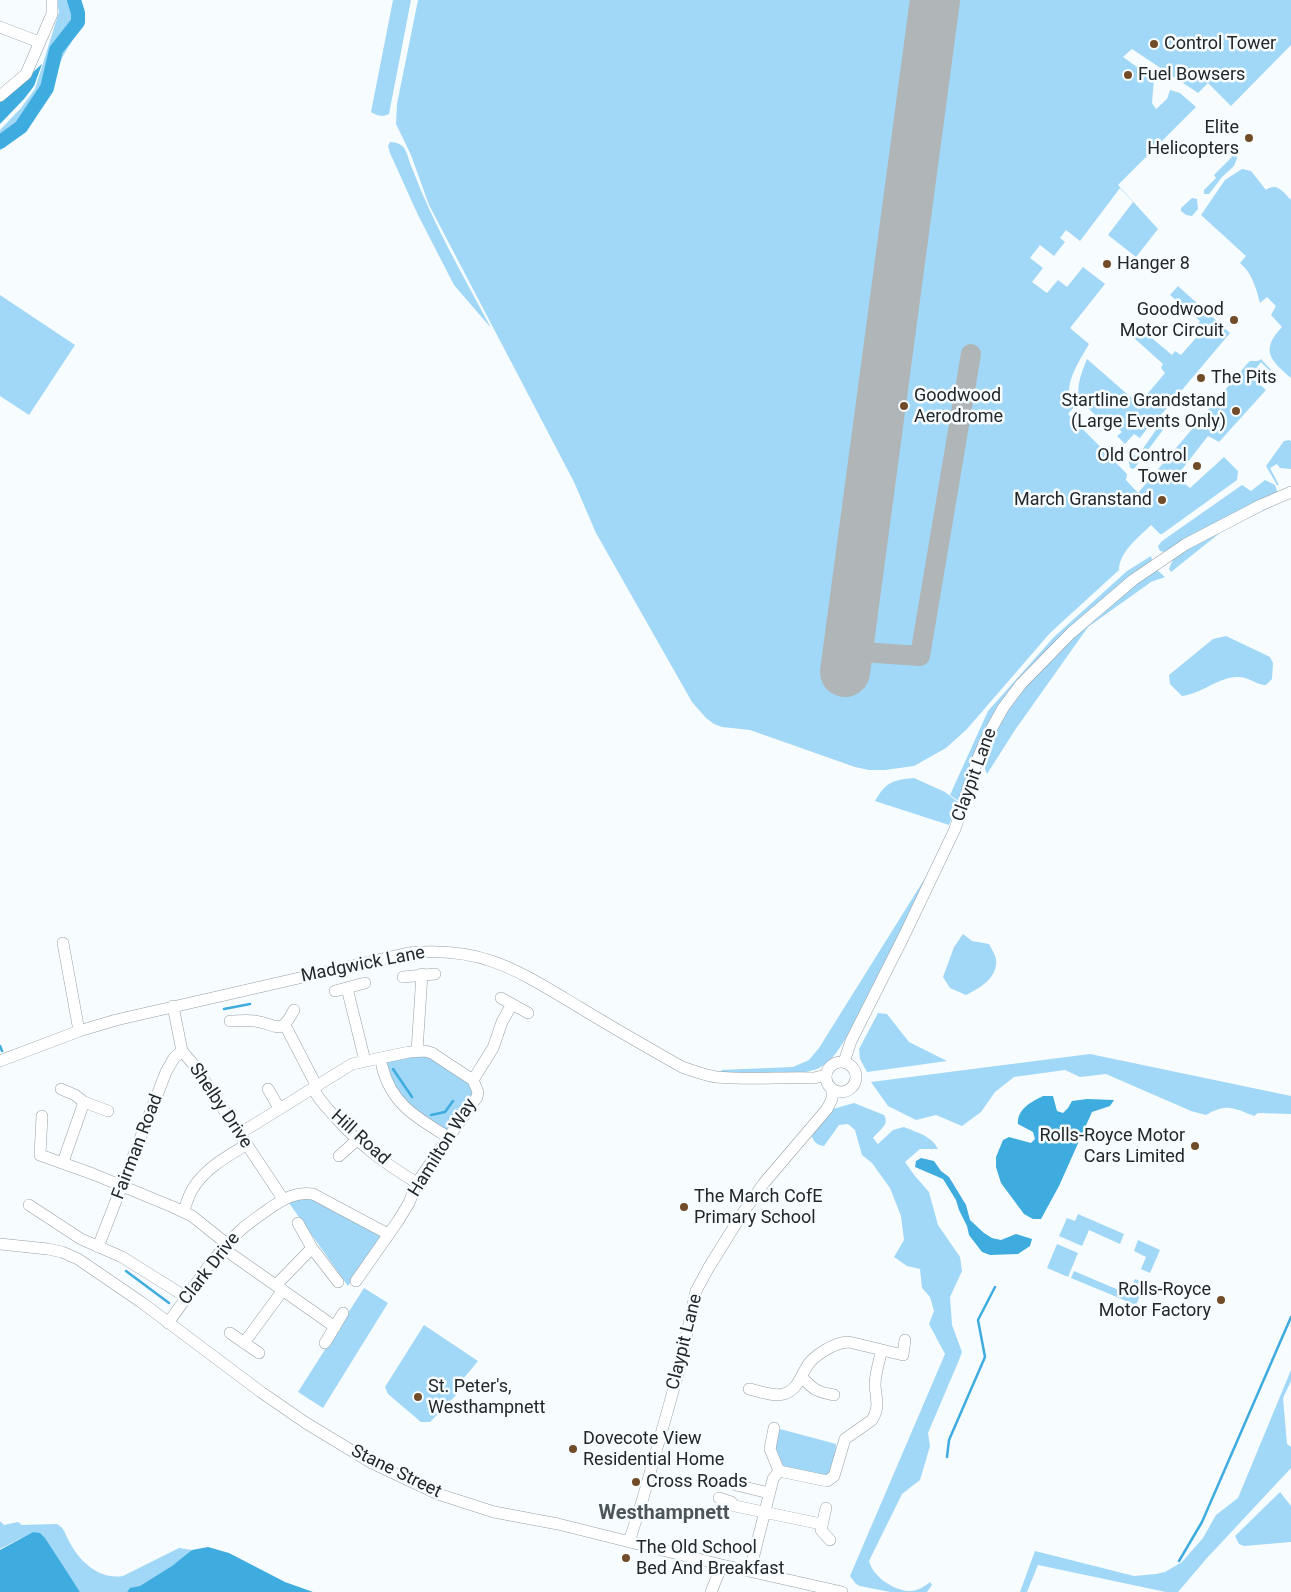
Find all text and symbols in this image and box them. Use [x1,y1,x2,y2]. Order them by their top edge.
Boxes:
place label: Control Tower [1164,33,1276,55]
marker: Control Tower [1148,38,1160,50]
place label: Fuel Bowsers [1138,64,1245,86]
marker: Fuel Bowsers [1122,69,1134,81]
place label: Elite Helicopters [1147,117,1239,160]
marker: Elite Helicopters [1243,132,1255,144]
place label: Hanger 8 [1117,253,1190,275]
marker: Hanger 8 [1101,258,1113,270]
place label: Goodwood Motor Circuit [1120,299,1224,342]
marker: Goodwood Motor Circuit [1228,314,1240,326]
place label: The Pits [1211,367,1277,389]
marker: The Pits [1195,372,1207,384]
place label: Goodwood Aerodrome [914,385,1003,428]
place label: Startline Grandstand (Large Events Only) [1062,390,1226,432]
marker: Goodwood Aerodrome [898,400,910,412]
marker: Startline Grandstand (Large Events Only) [1230,405,1242,417]
place label: Old Control Tower [1097,445,1187,488]
marker: Old Control Tower [1191,460,1203,472]
place label: March Granstand [1014,489,1152,511]
marker: March Granstand [1156,494,1168,506]
street label: Claypit Lane [948,725,1002,825]
street label: Madgwick Lane [299,942,427,988]
street label: Shelby Drive [184,1059,256,1153]
street label: Fairman Road [108,1091,168,1203]
street label: Hamilton Way [404,1095,482,1201]
street label: Hill Road [326,1106,394,1170]
place label: Rolls-Royce Motor Cars Limited [1040,1125,1185,1168]
marker: Rolls-Royce Motor Cars Limited [1189,1140,1201,1152]
place label: The March CofE Primary School [694,1186,822,1228]
marker: The March CofE Primary School [678,1201,690,1213]
street label: Clark Drive [175,1228,245,1310]
place label: Rolls-Royce Motor Factory [1099,1279,1211,1322]
street label: Claypit Lane [663,1292,707,1392]
marker: Rolls-Royce Motor Factory [1215,1294,1227,1306]
place label: St. Peter's, Westhampnett [428,1376,545,1418]
marker: St. Peter's, Westhampnett [412,1391,424,1403]
place label: Dovecote View Residential Home [583,1428,724,1470]
street label: Stane Street [347,1441,445,1503]
marker: Dovecote View Residential Home [567,1443,579,1455]
place label: Cross Roads [646,1471,748,1493]
marker: Cross Roads [630,1476,642,1488]
district label: Westhampnett [598,1502,730,1526]
place label: The Old School Bed And Breakfast [636,1537,785,1580]
marker: The Old School Bed And Breakfast [620,1552,632,1564]

